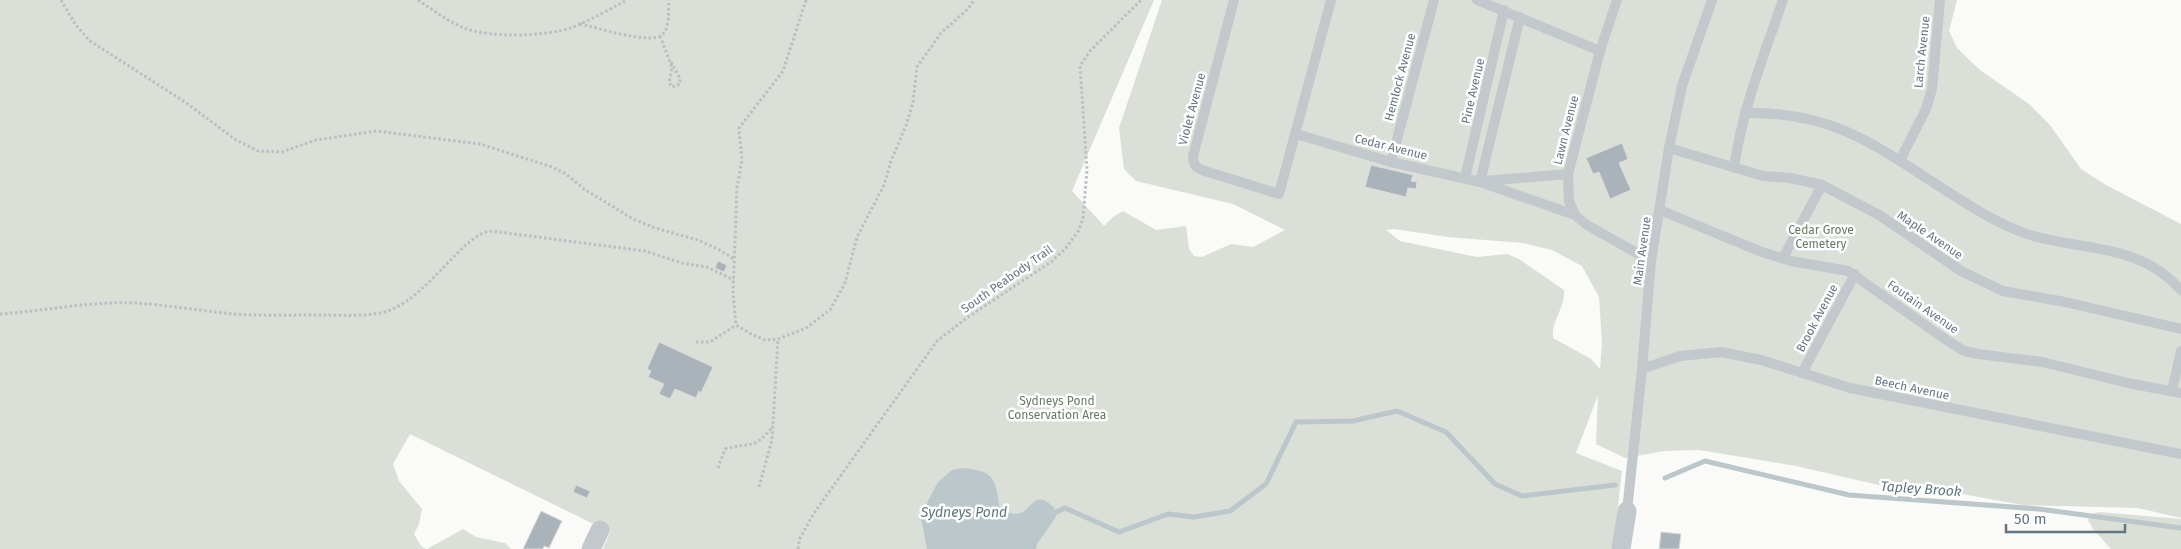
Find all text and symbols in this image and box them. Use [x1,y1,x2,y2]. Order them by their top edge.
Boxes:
street label: Larch Avenue [1911,15,1933,89]
street label: Hemlock Avenue [1382,32,1418,122]
street label: Pine Avenue [1459,57,1487,125]
street label: Violet Avenue [1176,71,1208,147]
street label: Lawn Avenue [1551,94,1581,166]
street label: Cedar Avenue [1353,131,1429,163]
street label: Maple Avenue [1895,208,1965,262]
street label: Main Avenue [1630,216,1654,286]
park label: Cedar Grove Cemetery [1788,223,1854,251]
street label: South Peabody Trail [959,242,1056,316]
street label: Foutain Avenue [1885,277,1961,337]
street label: Brook Avenue [1793,282,1841,354]
street label: Beech Avenue [1873,373,1951,403]
park label: Sydneys Pond Conservation Area [1008,394,1106,422]
water label: Tapley Brook [1880,478,1962,500]
scale bar [2006,502,2125,534]
water label: Sydneys Pond [920,504,1007,521]
text: 50 m [2014,510,2047,528]

